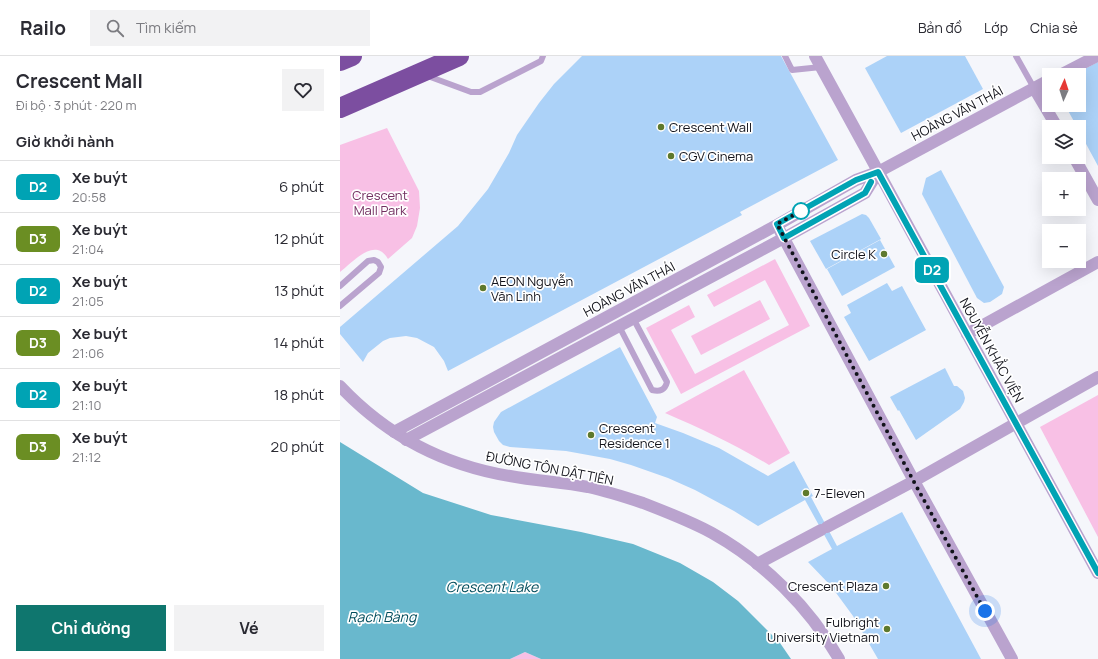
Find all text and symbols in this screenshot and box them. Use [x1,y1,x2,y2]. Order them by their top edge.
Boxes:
search box [90,10,370,46]
text: Railo [20,15,66,41]
icon: search [104,17,126,39]
text: Tìm kiếm [136,17,196,38]
text: Bản đồ [918,18,962,37]
text: Lớp [984,18,1008,37]
text: Chia sẻ [1030,18,1078,37]
text: Crescent Mall [16,68,143,94]
north arrow [1042,68,1086,112]
map controls [1042,68,1086,268]
button: heart [282,69,324,111]
street label: HOÀNG VĂN THÁI [908,81,1006,145]
text: Đi bộ · 3 phút · 220 m [16,96,136,114]
place label: Crescent Wall [669,118,752,136]
button: layers [1042,120,1086,164]
marker: Crescent Wall [656,122,666,132]
text: Giờ khởi hành [16,131,114,152]
place label: CGV Cinema [679,147,753,165]
marker: CGV Cinema [666,151,676,161]
text: Xe buýt [72,167,128,188]
button: + [1042,172,1086,216]
text: 6 phút [279,176,324,197]
text: D2 [29,177,47,196]
park label: Crescent Mall Park [352,186,408,219]
text: 20:58 [72,188,106,206]
unlabelled marker [792,202,810,220]
text: Xe buýt [72,219,128,240]
button: − [1042,224,1086,268]
text: 12 phút [274,228,324,249]
text: D3 [29,229,47,248]
text: 21:04 [72,240,104,258]
place label: Circle K [831,245,876,263]
marker: Circle K [879,249,889,259]
street label: HOÀNG VĂN THÁI [580,257,678,321]
line badge: D2 [914,257,950,283]
text: D2 [923,260,941,279]
text: Xe buýt [72,271,128,292]
place label: AEON Nguyễn Văn Linh [491,272,573,305]
text: 13 phút [274,280,324,301]
text: D2 [29,281,47,300]
marker: AEON Nguyễn Văn Linh [478,283,488,293]
text: 21:05 [72,292,104,310]
street label: NGUYỄN KHẮC VIỆN [956,294,1028,406]
text: Xe buýt [72,323,128,344]
text: 14 phút [274,332,324,353]
text: D3 [29,333,47,352]
text: 21:06 [72,344,104,362]
text: Xe buýt [72,375,128,396]
text: 18 phút [274,384,324,405]
text: D2 [29,385,47,404]
text: 21:10 [72,396,101,414]
place label: Crescent Residence 1 [599,419,670,452]
text: Xe buýt [72,427,128,448]
marker: Crescent Residence 1 [586,430,596,440]
text: 20 phút [271,436,324,457]
text: D3 [29,437,47,456]
street label: ĐƯỜNG TÔN DẬT TIÊN [485,447,615,489]
text: 21:12 [72,448,101,466]
place label: 7-Eleven [814,484,865,502]
marker: 7-Eleven [801,488,811,498]
water label: Crescent Lake [446,577,539,596]
place label: Crescent Plaza [788,577,878,595]
marker: Crescent Plaza [881,581,891,591]
your location [975,601,995,621]
button: Chỉ đường [16,605,166,651]
button: Vé [174,605,324,651]
water label: Rạch Bàng [348,607,418,626]
place label: Fulbright University Vietnam [767,613,879,646]
marker: Fulbright University Vietnam [882,624,892,634]

